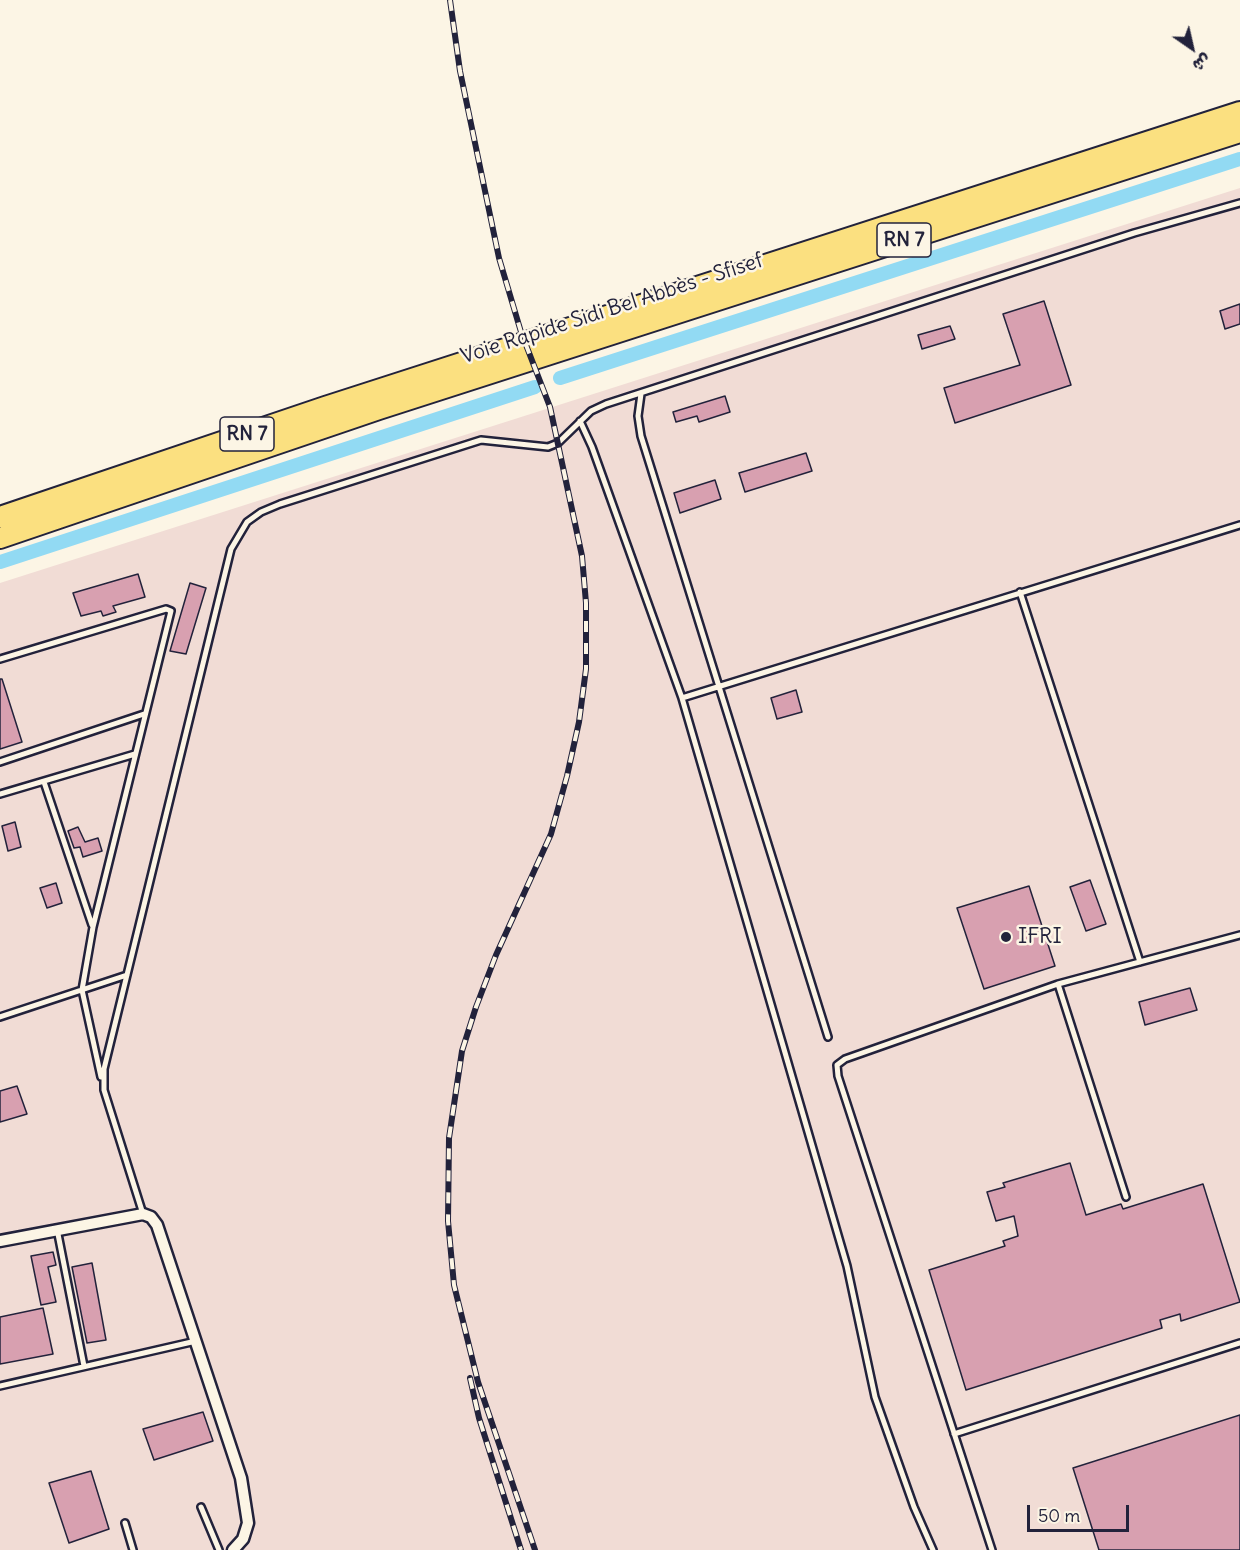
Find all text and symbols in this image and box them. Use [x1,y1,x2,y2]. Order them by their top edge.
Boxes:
north arrow [1162,18,1222,78]
text: ش [1189,50,1215,76]
road number: RN 7 [877,223,931,257]
street label: Voie Rapide Sidi Bel Abbès - Sfisef [458,248,766,370]
road number: RN 7 [220,417,274,451]
place label: IFRI [1018,924,1062,950]
marker: IFRI [999,930,1013,944]
scale bar [1030,1493,1132,1531]
text: 50 m [1038,1504,1080,1527]

